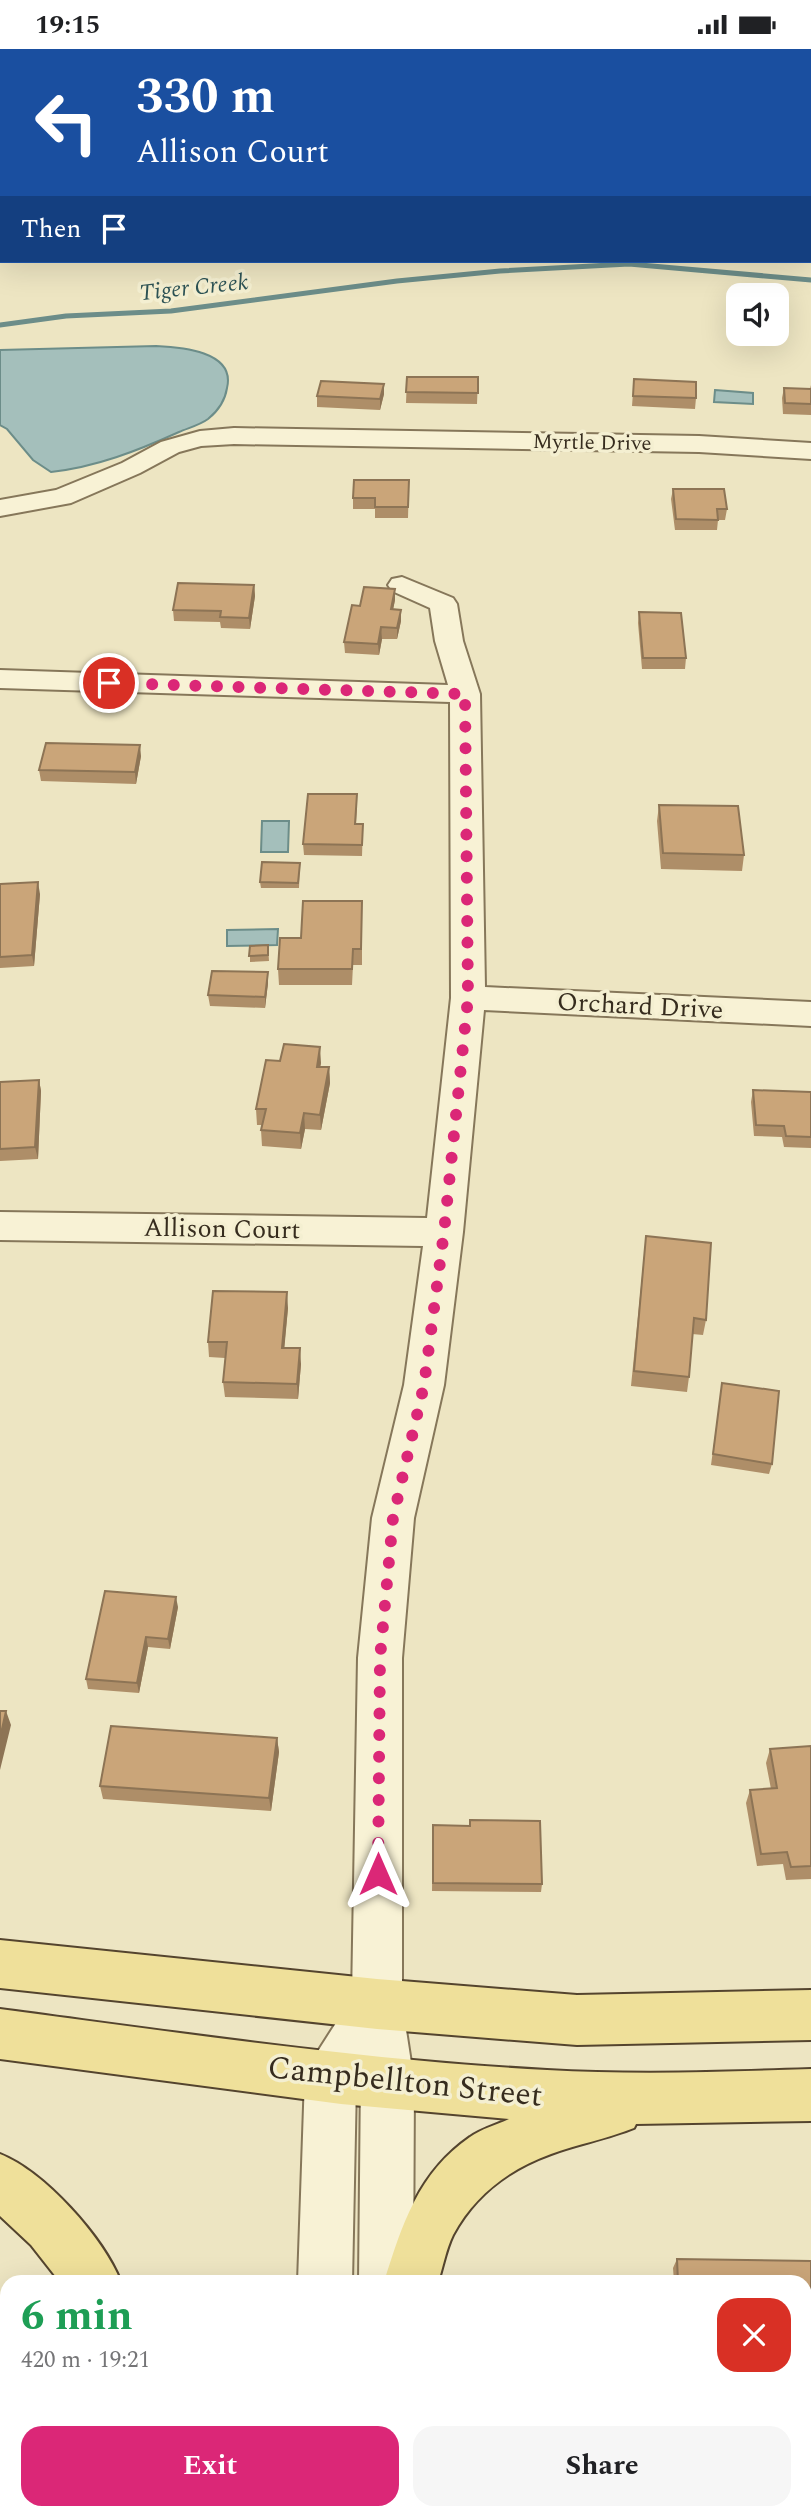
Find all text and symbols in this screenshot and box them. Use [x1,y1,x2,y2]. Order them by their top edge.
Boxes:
text: 19:15 [35,5,100,45]
text: 330 m [136,60,275,135]
icon: left [21,77,112,168]
text: Allison Court [136,128,329,177]
text: Then [21,209,81,249]
icon: arrive [95,210,133,248]
water label: Tiger Creek [138,265,250,311]
map controls [726,283,789,346]
button: sound [726,283,789,346]
street label: Myrtle Drive [532,426,652,460]
pin [79,653,139,713]
icon: arrive [90,664,128,702]
street label: Orchard Drive [556,982,724,1030]
street label: Allison Court [143,1208,301,1250]
position arrow [341,1837,415,1911]
street label: Campbellton Street [265,2043,545,2121]
text: 6 min [21,2285,133,2348]
button: close [717,2298,791,2372]
text: 420 m · 19:21 [21,2343,150,2378]
button: Exit [21,2426,399,2506]
button: Share [413,2426,791,2506]

